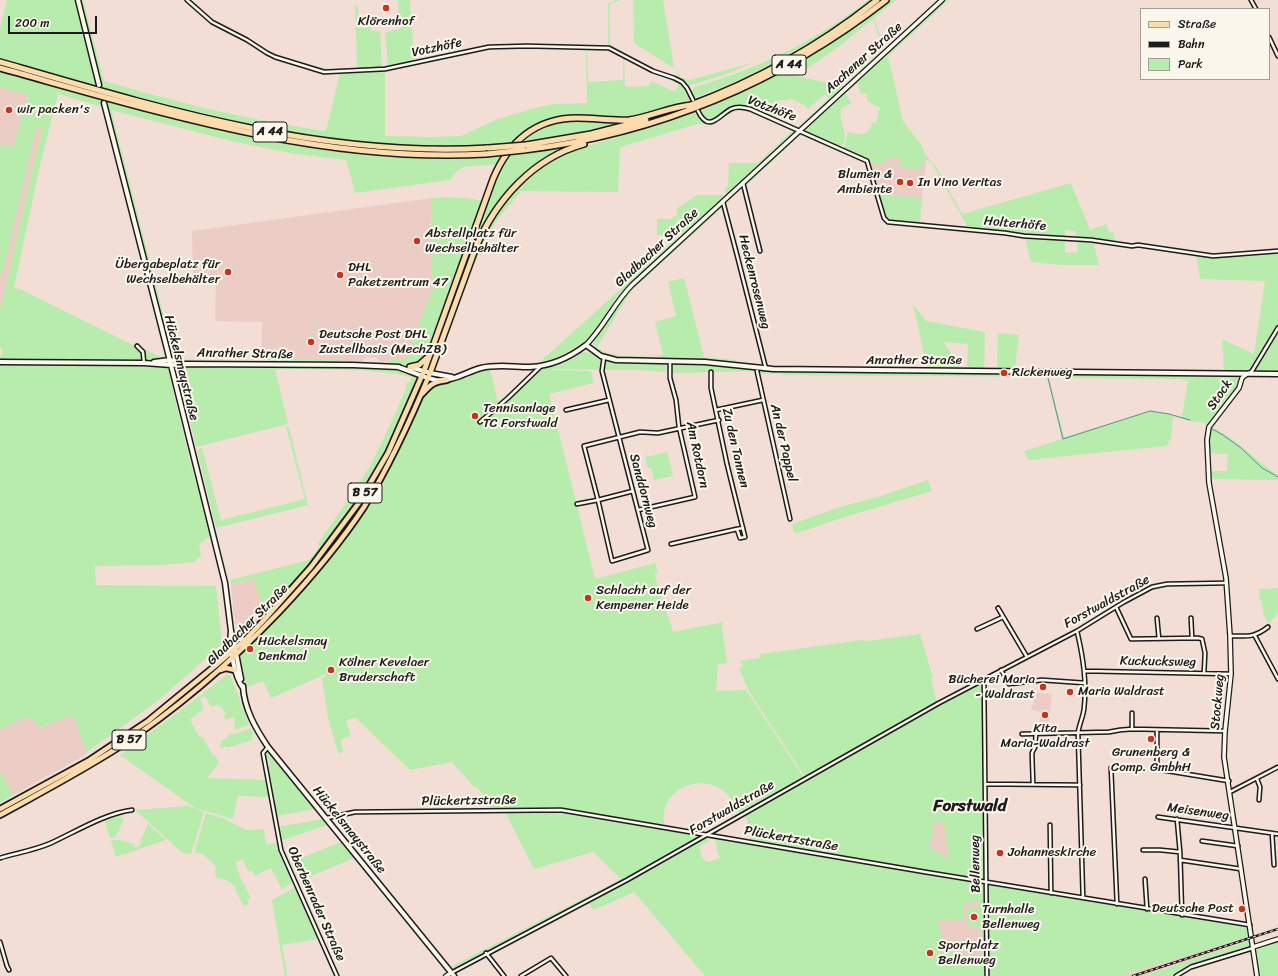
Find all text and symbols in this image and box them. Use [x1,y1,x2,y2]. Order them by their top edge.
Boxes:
marker: Klörenhof [381,3,391,13]
scale bar [10,8,99,34]
legend [1140,8,1270,80]
text: 200 m [15,12,49,34]
text: Straße [1178,13,1216,35]
place label: Klörenhof [358,14,414,30]
street label: Aachener Straße [822,19,906,97]
text: Bahn [1178,33,1204,55]
street label: Votzhöfe [410,35,464,61]
text: Park [1178,53,1203,75]
road number: A 44 [772,55,806,75]
street label: Votzhöfe [745,93,799,125]
place label: wir packen's [17,102,90,118]
marker: wir packen's [4,105,14,115]
road number: A 44 [253,122,287,142]
place label: Blumen & Ambiente [837,167,892,198]
place label: In Vino Veritas [918,175,1002,191]
marker: Blumen & Ambiente [895,177,905,187]
marker: In Vino Veritas [905,178,915,188]
street label: Gladbacher Straße [612,205,702,291]
street label: Holterhöfe [983,214,1047,234]
place label: Abstellplatz für Wechselbehälter [425,226,519,257]
street label: Heckenrosenweg [735,233,773,331]
marker: Abstellplatz für Wechselbehälter [412,236,422,246]
place label: Übergabeplatz für Wechselbehälter [115,257,220,288]
place label: DHL Paketzentrum 47 [348,260,448,291]
marker: Übergabeplatz für Wechselbehälter [223,267,233,277]
marker: DHL Paketzentrum 47 [335,270,345,280]
street label: Hückelsmaystraße [160,314,202,422]
place label: Deutsche Post DHL Zustellbasis (MechZB) [319,327,446,358]
marker: Deutsche Post DHL Zustellbasis (MechZB) [306,337,316,347]
street label: Anrather Straße [197,345,293,363]
street label: Anrather Straße [866,353,962,369]
place label: Rickenweg [1012,365,1072,381]
marker: Rickenweg [999,368,1009,378]
street label: Stock [1204,377,1236,413]
place label: Tennisanlage TC Forstwald [483,401,557,432]
street label: An der Pappel [766,402,800,484]
street label: Zu den Tannen [718,406,752,490]
marker: Tennisanlage TC Forstwald [470,411,480,421]
street label: Am Rotdorn [682,420,712,490]
street label: Sanddornweg [626,452,660,530]
road number: B 57 [348,483,382,503]
street label: Forstwaldstraße [1061,572,1153,632]
street label: Gladbacher Straße [204,581,292,669]
place label: Schlacht auf der Kempener Heide [596,583,691,614]
marker: Schlacht auf der Kempener Heide [583,593,593,603]
place label: Hückelsmay Denkmal [258,634,327,665]
marker: Hückelsmay Denkmal [245,644,255,654]
street label: Kuckucksweg [1120,654,1196,670]
place label: Kölner Kevelaer Bruderschaft [339,655,429,686]
marker: Kölner Kevelaer Bruderschaft [326,665,336,675]
place label: Bücherei Maria - Waldrast [948,672,1035,703]
street label: Stockweg [1208,673,1228,731]
marker: Bücherei Maria - Waldrast [1038,682,1048,692]
place label: Maria Waldrast [1078,684,1165,700]
marker: Maria Waldrast [1065,687,1075,697]
marker: Kita Maria-Waldrast [1040,710,1050,720]
place label: Kita Maria-Waldrast [1001,721,1089,752]
road number: B 57 [112,730,146,750]
marker: Grunenberg & Comp. GmbhH [1146,734,1156,744]
place label: Grunenberg & Comp. GmbhH [1111,745,1191,776]
street label: Forstwaldstraße [687,777,777,839]
street label: Hückelsmaystraße [309,783,389,877]
street label: Plückertzstraße [421,792,517,810]
district label: Forstwald [933,797,1007,817]
street label: Meisenweg [1166,800,1230,824]
street label: Plückertzstraße [743,823,839,855]
street label: Bellenweg [968,835,984,893]
street label: Oberbenrader Straße [284,844,348,964]
place label: Johanneskirche [1008,845,1096,861]
marker: Johanneskirche [995,848,1005,858]
place label: Deutsche Post [1152,901,1234,917]
place label: Turnhalle Bellenweg [982,902,1040,933]
marker: Deutsche Post [1237,904,1247,914]
marker: Turnhalle Bellenweg [969,912,979,922]
place label: Sportplatz Bellenweg [938,938,999,969]
marker: Sportplatz Bellenweg [925,948,935,958]

